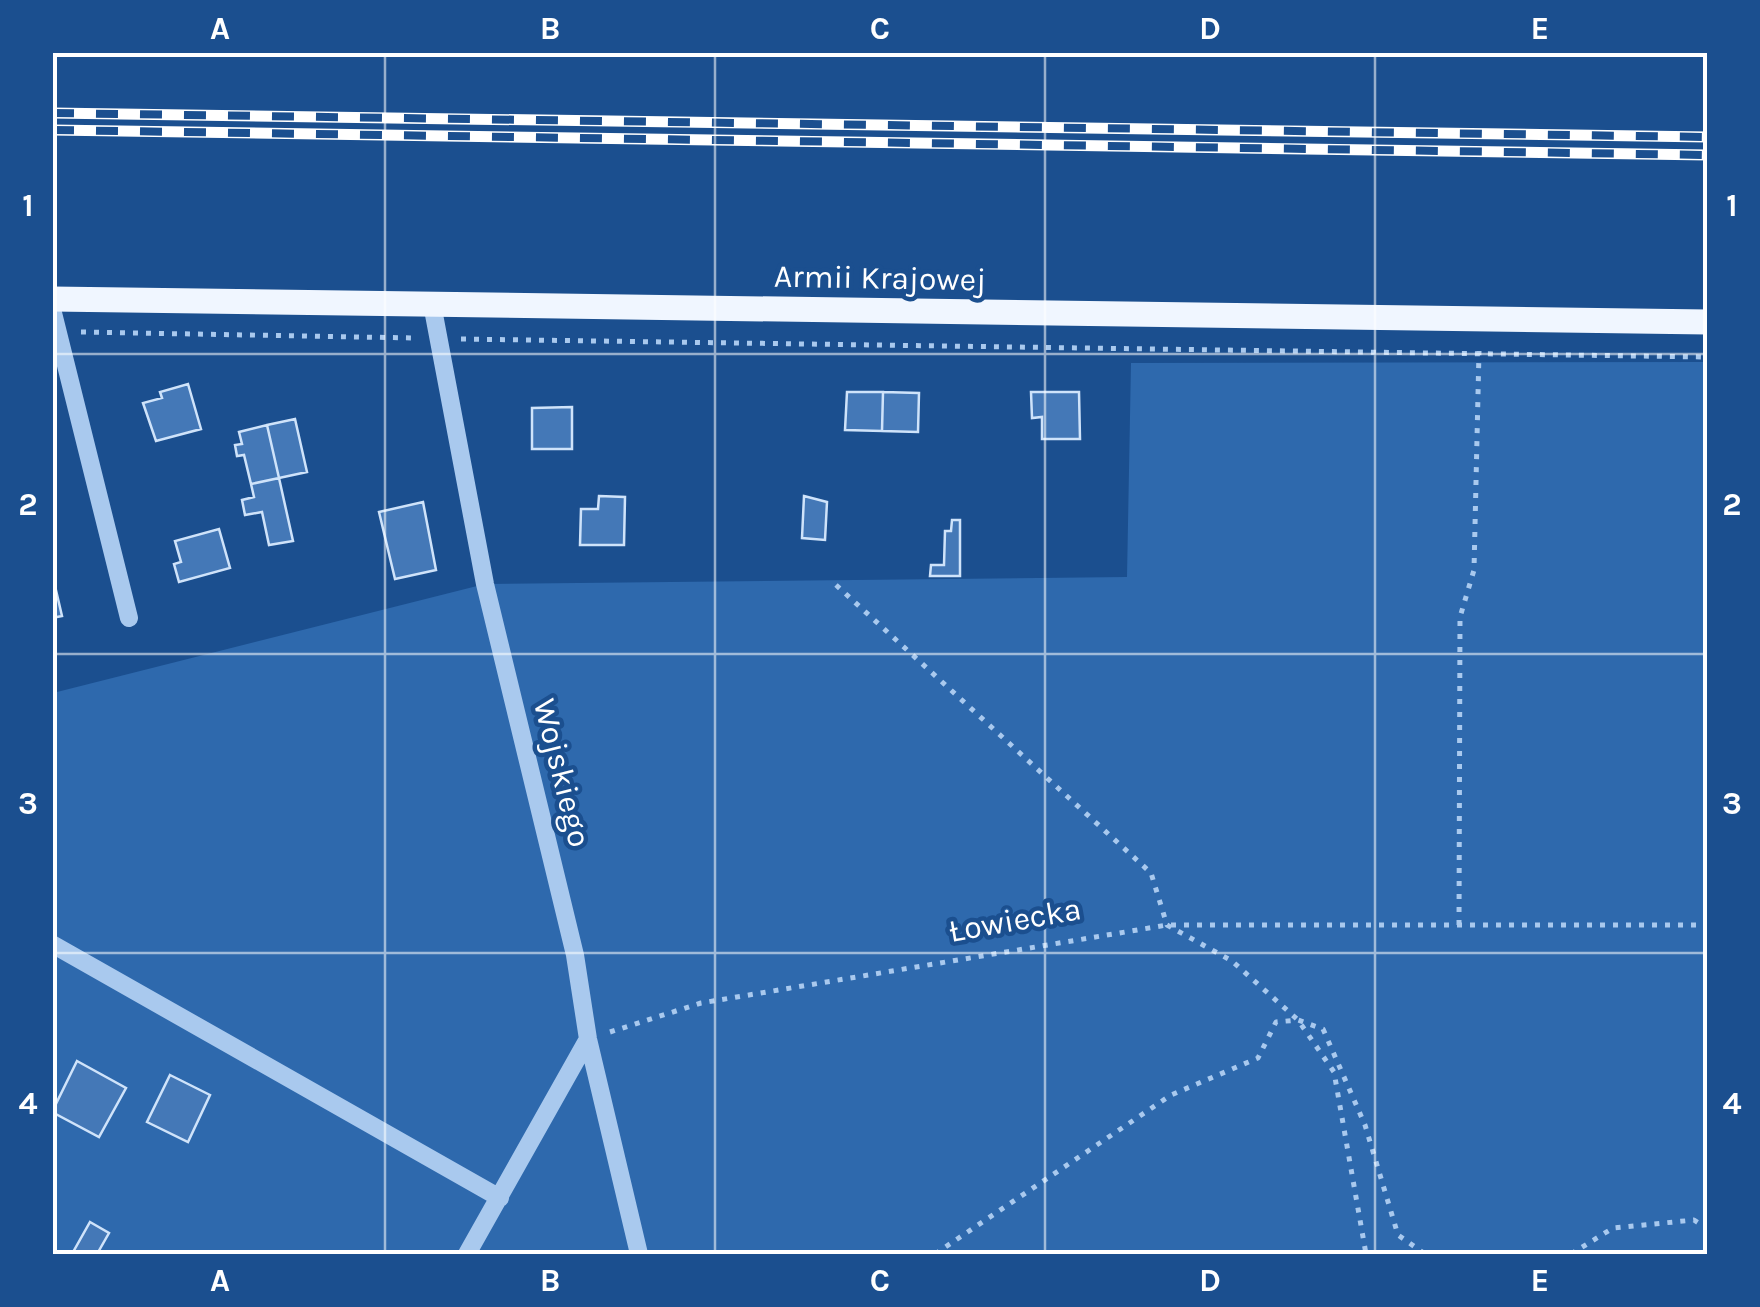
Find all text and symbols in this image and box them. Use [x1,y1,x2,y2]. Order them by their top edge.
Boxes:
text: A [210,10,230,47]
text: B [540,10,560,47]
text: C [870,10,890,47]
text: D [1199,10,1221,47]
text: E [1531,10,1549,47]
text: 1 [22,187,34,224]
text: 1 [1726,187,1738,224]
street label: Armii Krajowej [774,258,986,298]
text: 2 [18,486,38,523]
text: 2 [1722,486,1742,523]
street label: Wojskiego [526,695,598,851]
text: 3 [18,785,38,822]
text: 3 [1722,785,1742,822]
street label: Łowiecka [946,890,1084,950]
text: 4 [18,1085,38,1122]
text: 4 [1722,1085,1742,1122]
text: A [210,1262,230,1299]
text: B [540,1262,560,1299]
text: C [870,1262,890,1299]
text: D [1199,1262,1221,1299]
text: E [1531,1262,1549,1299]

